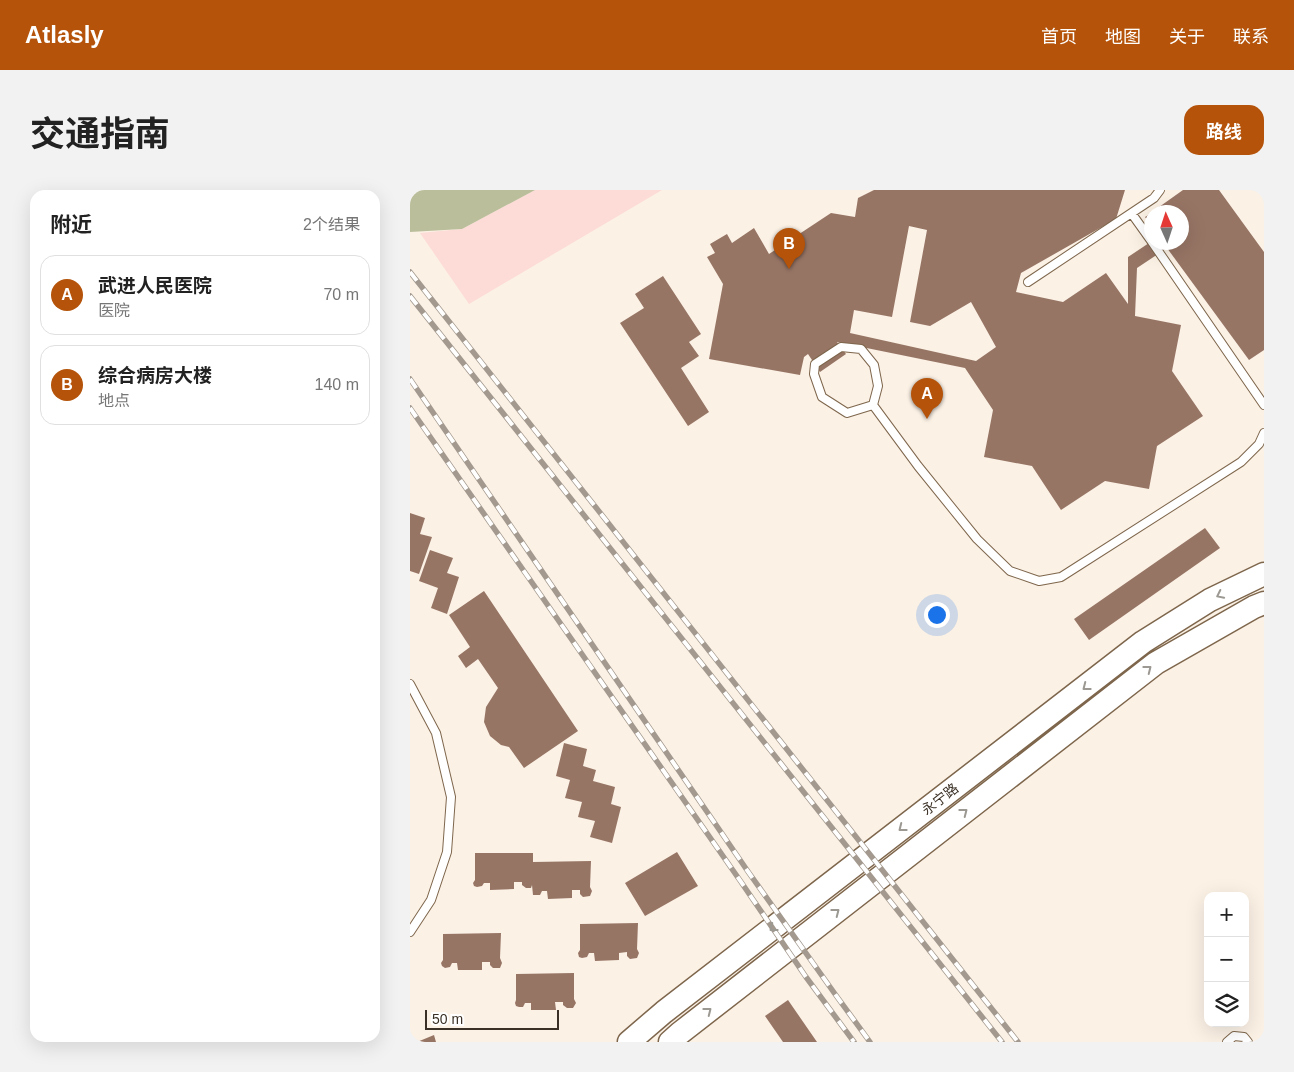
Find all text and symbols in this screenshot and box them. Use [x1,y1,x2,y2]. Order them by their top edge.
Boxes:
text: Atlasly [25,21,104,48]
text: 首页 [1041,27,1077,47]
text: 地图 [1105,27,1141,47]
text: 关于 [1169,27,1205,47]
text: 联系 [1233,27,1269,47]
button: 路线 [1184,105,1264,155]
text: 交通指南 [30,114,170,153]
north arrow [1144,205,1189,250]
text: 附近 [50,213,92,236]
text: 2个结果 [303,216,360,233]
pin: B [773,228,805,269]
text: 武进人民医院 [98,275,212,296]
text: A [61,286,73,303]
text: 70 m [323,286,359,303]
text: 医院 [98,302,130,319]
text: 综合病房大楼 [98,365,212,386]
text: B [61,376,73,393]
text: 140 m [315,376,359,393]
pin: A [911,378,943,419]
text: 地点 [98,392,130,409]
one-way arrow [1216,589,1225,599]
your location [924,602,950,628]
one-way arrow [1142,667,1151,675]
one-way arrow [1083,681,1092,689]
street label: 永宁路 [919,780,961,818]
one-way arrow [958,809,968,818]
one-way arrow [899,823,908,831]
map controls [1204,892,1249,1027]
button: + [1204,892,1249,937]
one-way arrow [830,909,839,917]
one-way arrow [770,922,779,930]
button: − [1204,937,1249,982]
button: layers [1204,982,1249,1027]
scale bar [425,1007,559,1030]
one-way arrow [702,1009,711,1017]
text: 50 m [432,1011,463,1027]

